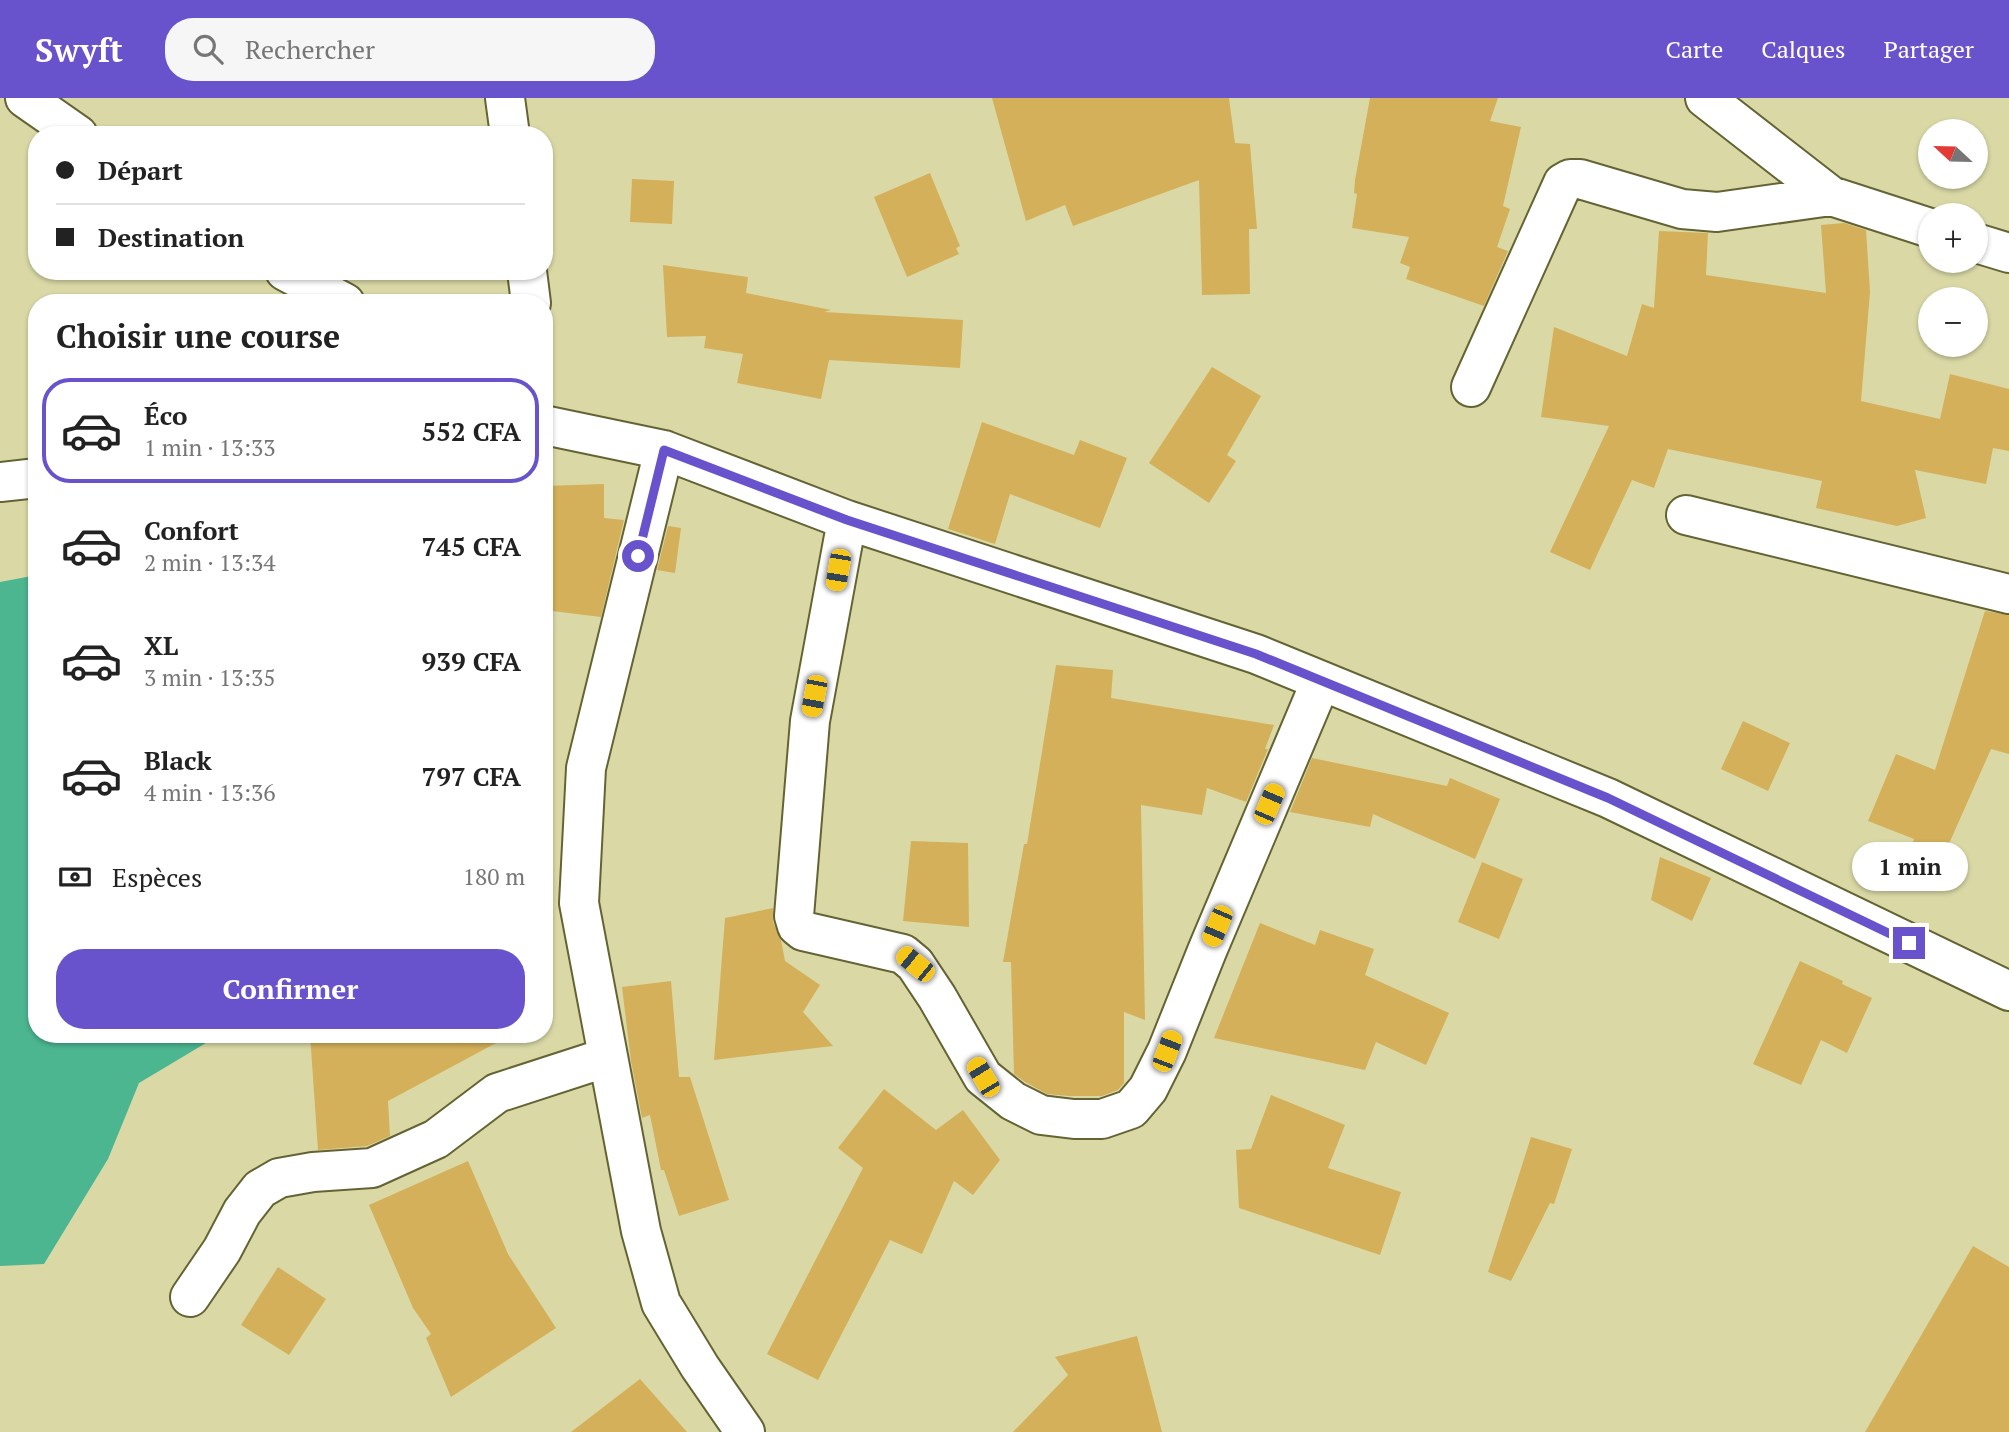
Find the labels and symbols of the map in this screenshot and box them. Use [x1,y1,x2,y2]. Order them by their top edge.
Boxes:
north arrow [1918,119,1988,189]
route start [622,540,654,572]
car [825,547,852,593]
car [800,673,829,719]
car [1252,781,1287,827]
callout: 1 min [1851,842,1967,890]
car [1200,903,1235,949]
route end [1893,927,1925,959]
car [893,943,938,985]
car [1150,1028,1185,1074]
car [964,1054,1003,1100]

